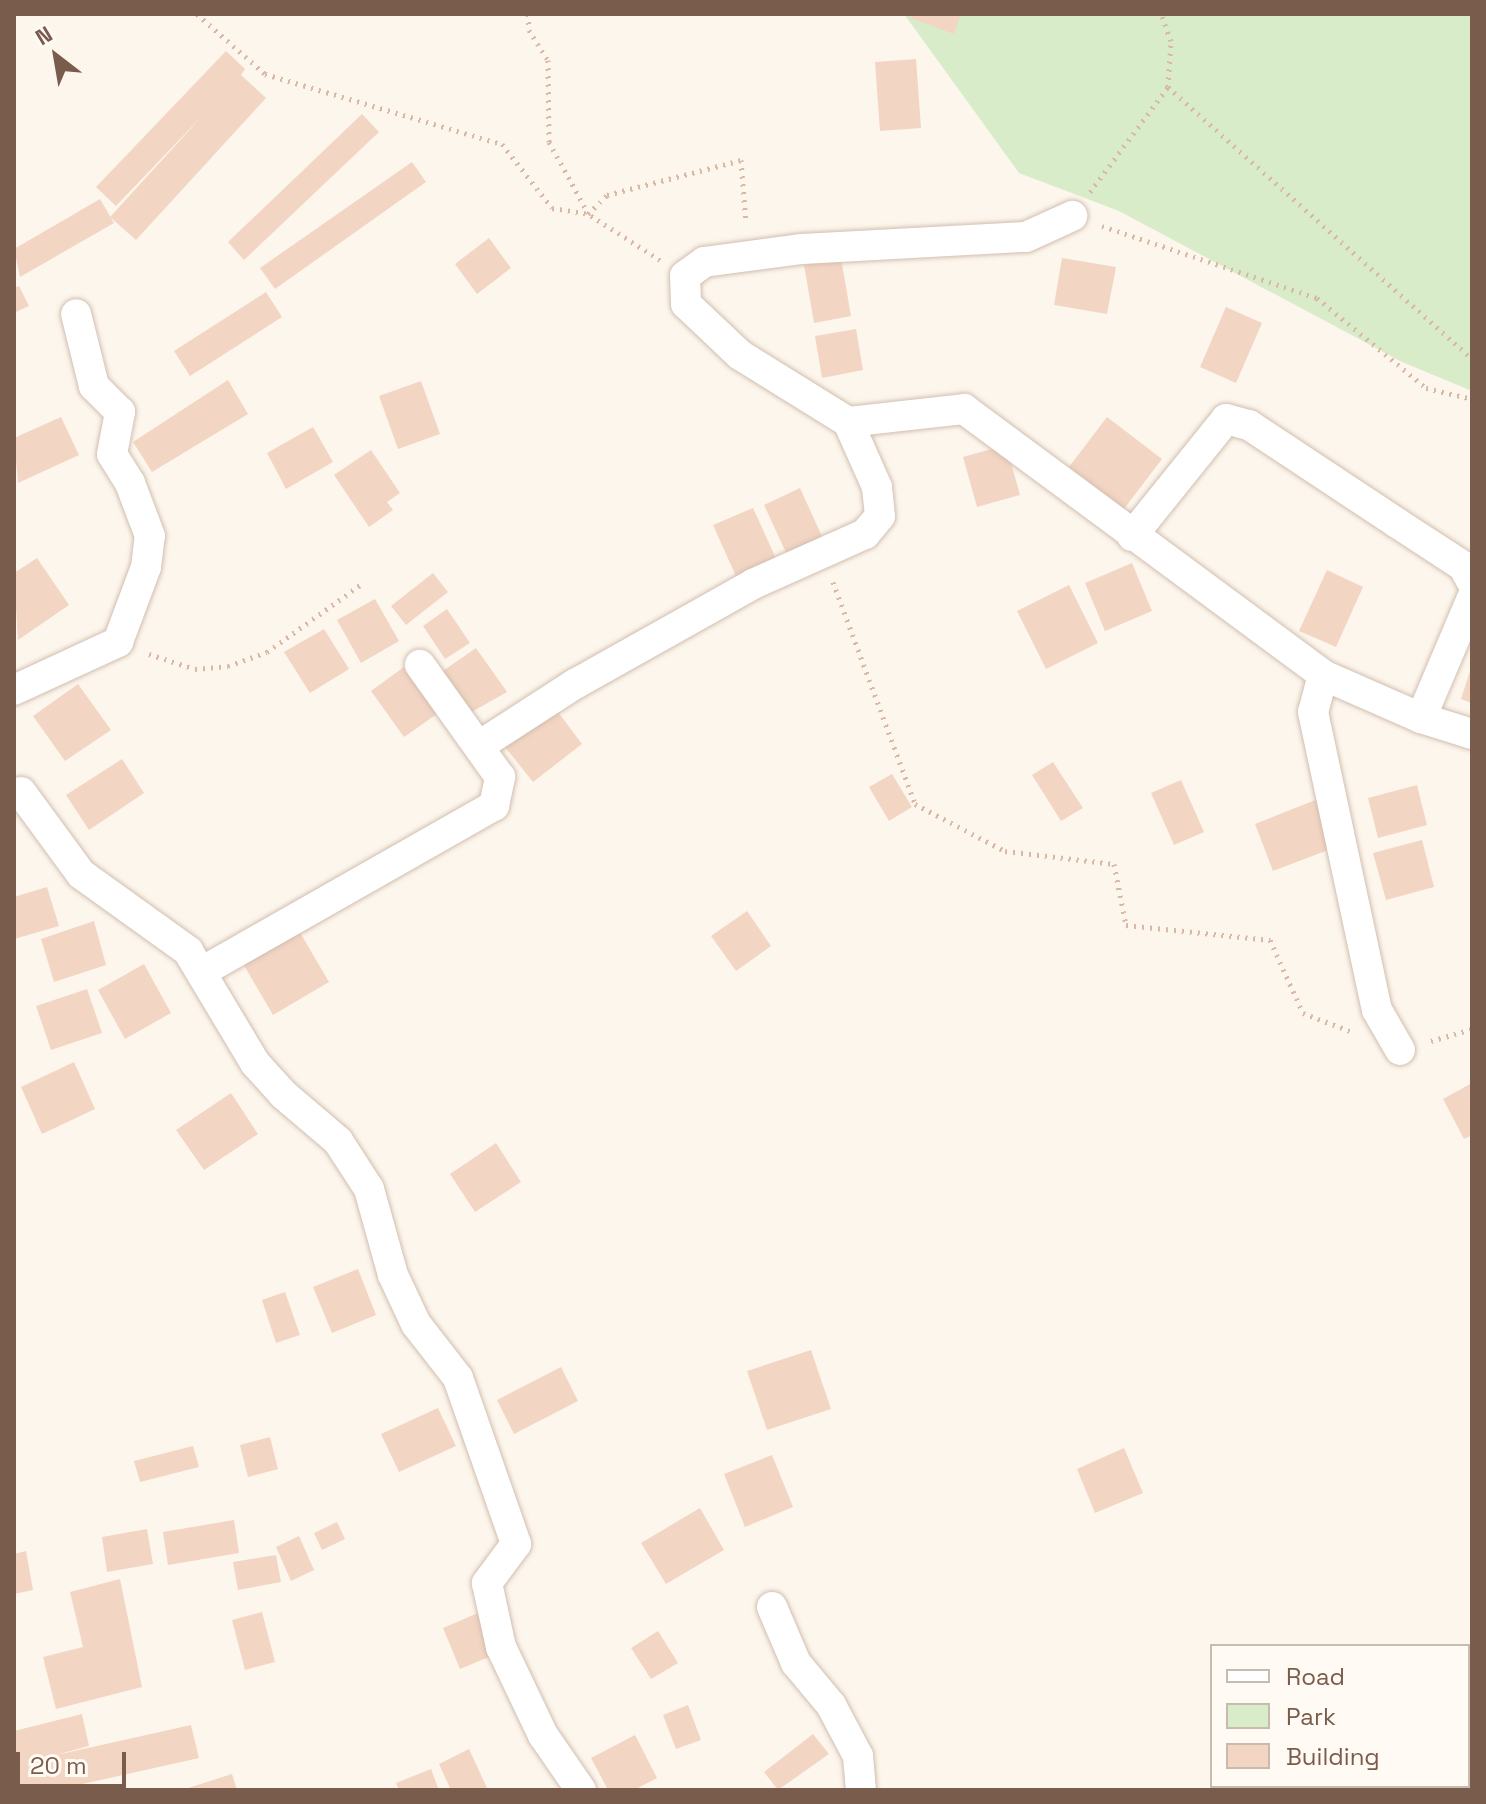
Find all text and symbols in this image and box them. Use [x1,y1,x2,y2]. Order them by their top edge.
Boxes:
north arrow [16,16,96,96]
text: N [30,20,57,51]
legend [1210,1644,1470,1788]
text: Road [1286,1661,1345,1692]
text: Park [1286,1701,1336,1732]
scale bar [20,1736,130,1786]
text: Building [1286,1741,1380,1772]
text: 20 m [30,1750,87,1781]

